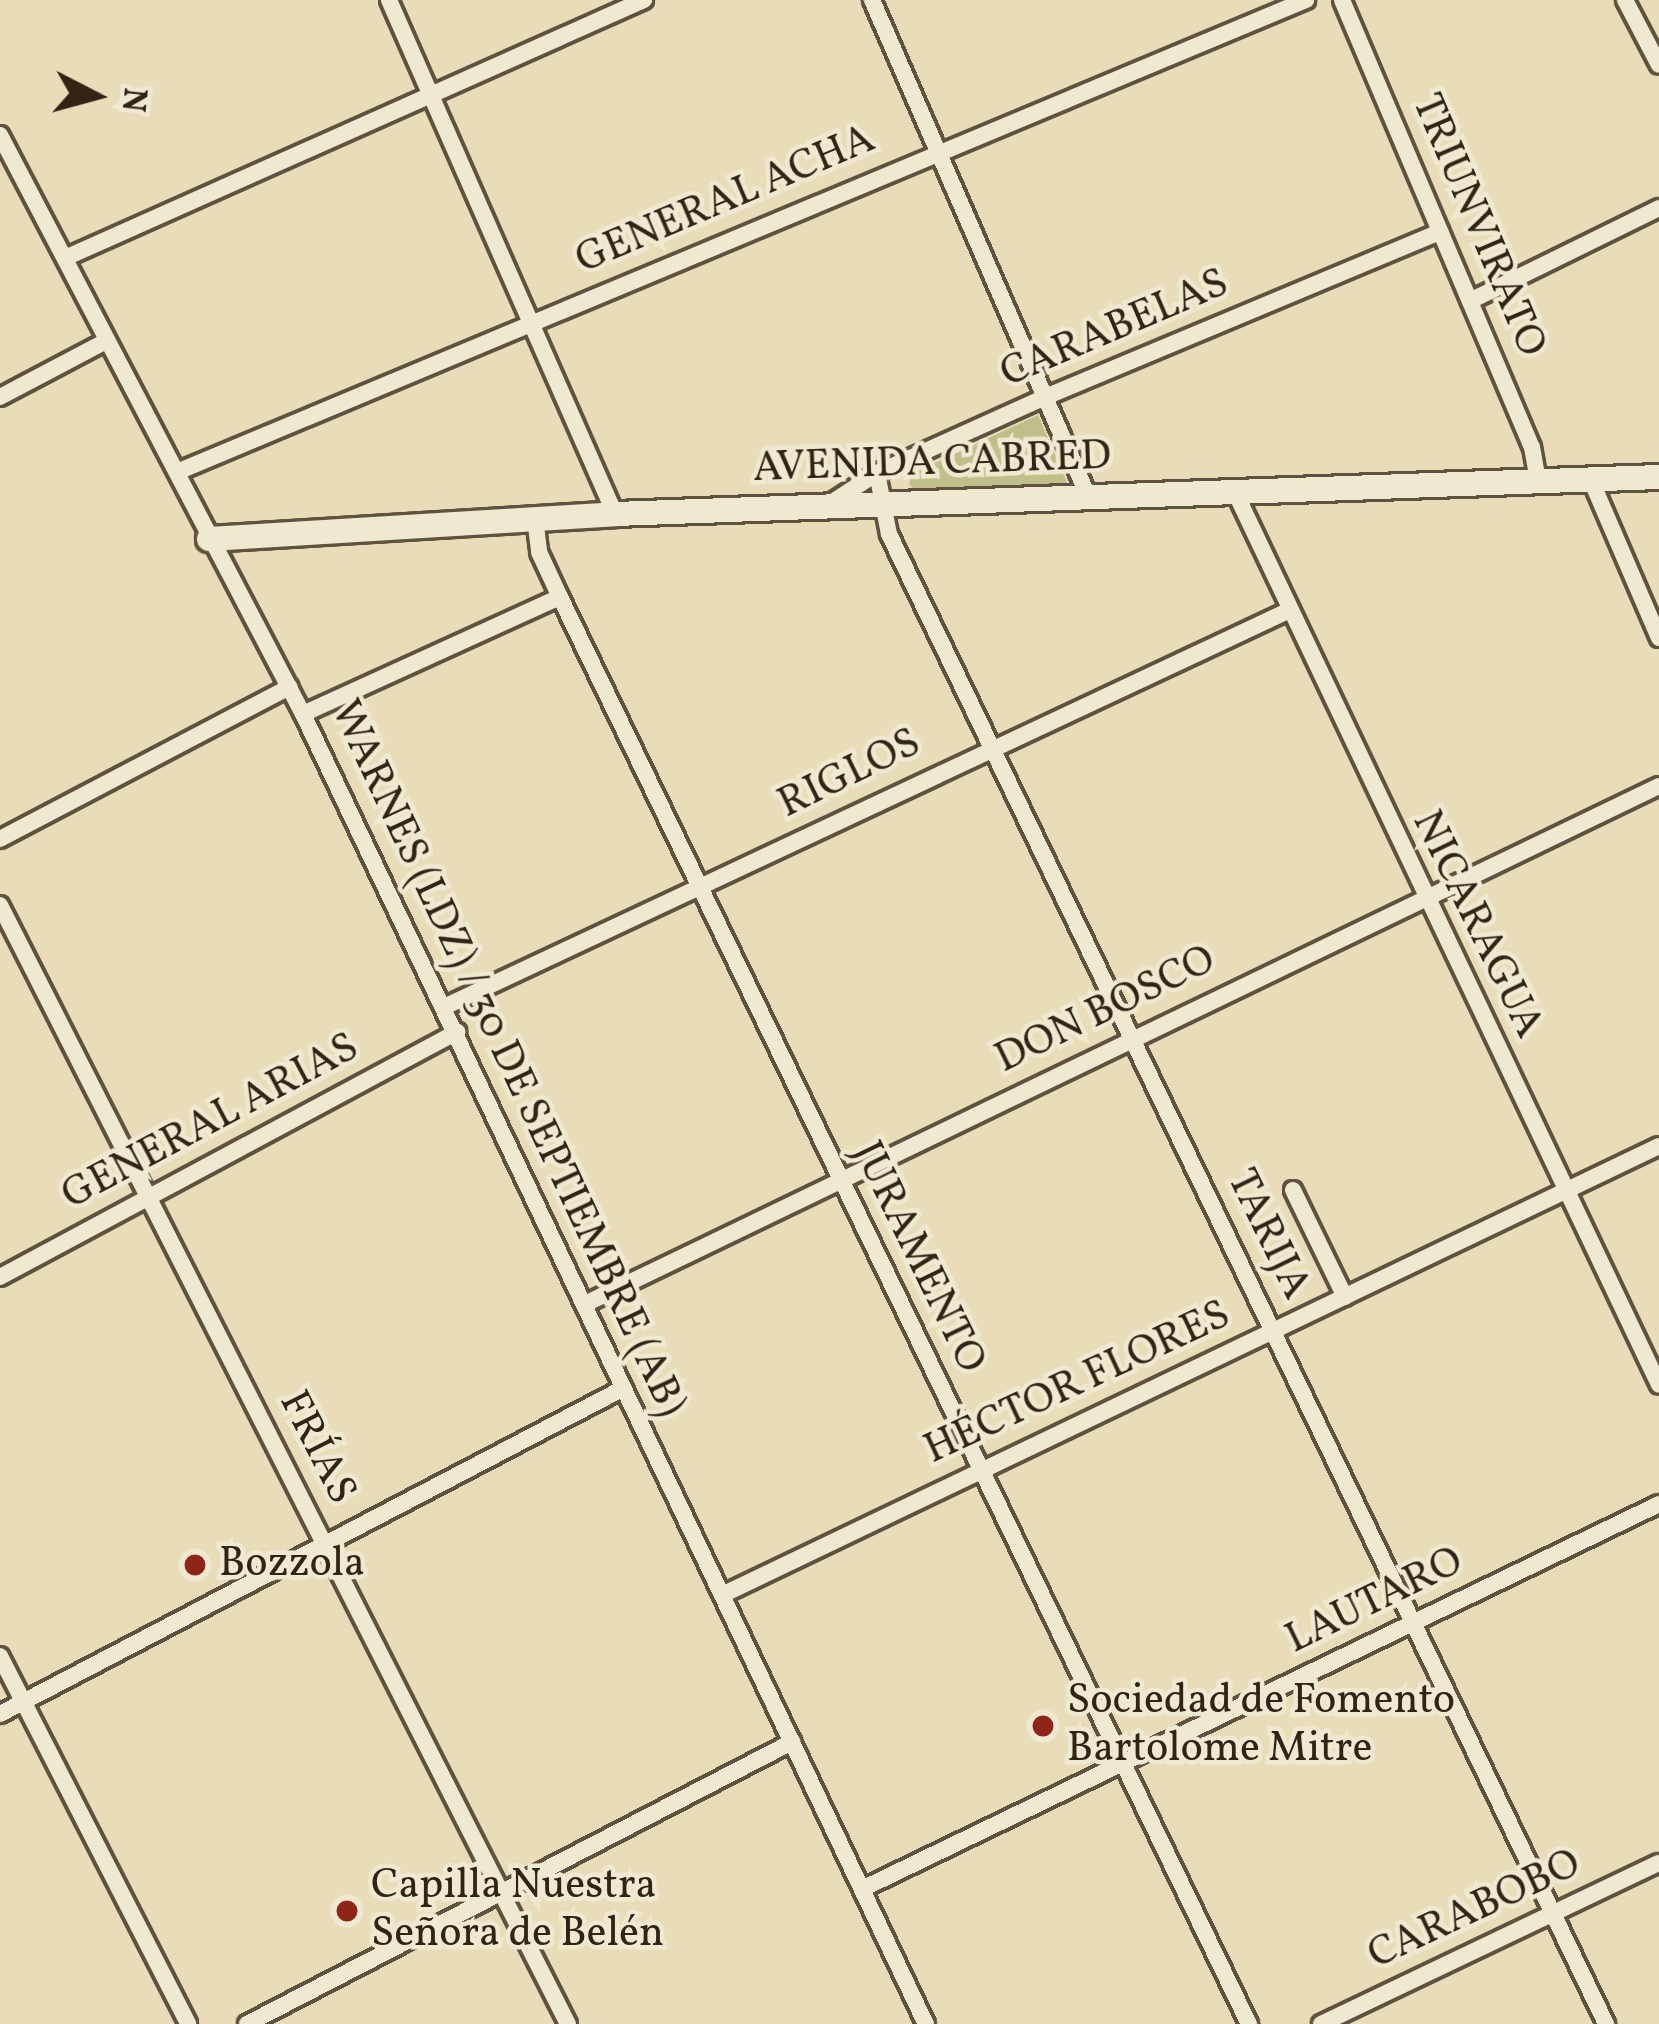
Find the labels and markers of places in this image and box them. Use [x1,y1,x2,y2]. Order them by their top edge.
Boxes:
place label: Bozzola [219,1540,365,1590]
marker: Bozzola [182,1552,208,1578]
place label: Sociedad de Fomento Bartolome Mitre [1067,1677,1455,1776]
marker: Sociedad de Fomento Bartolome Mitre [1030,1713,1056,1739]
place label: Capilla Nuestra Señora de Belén [371,1862,664,1960]
marker: Capilla Nuestra Señora de Belén [334,1898,360,1924]

